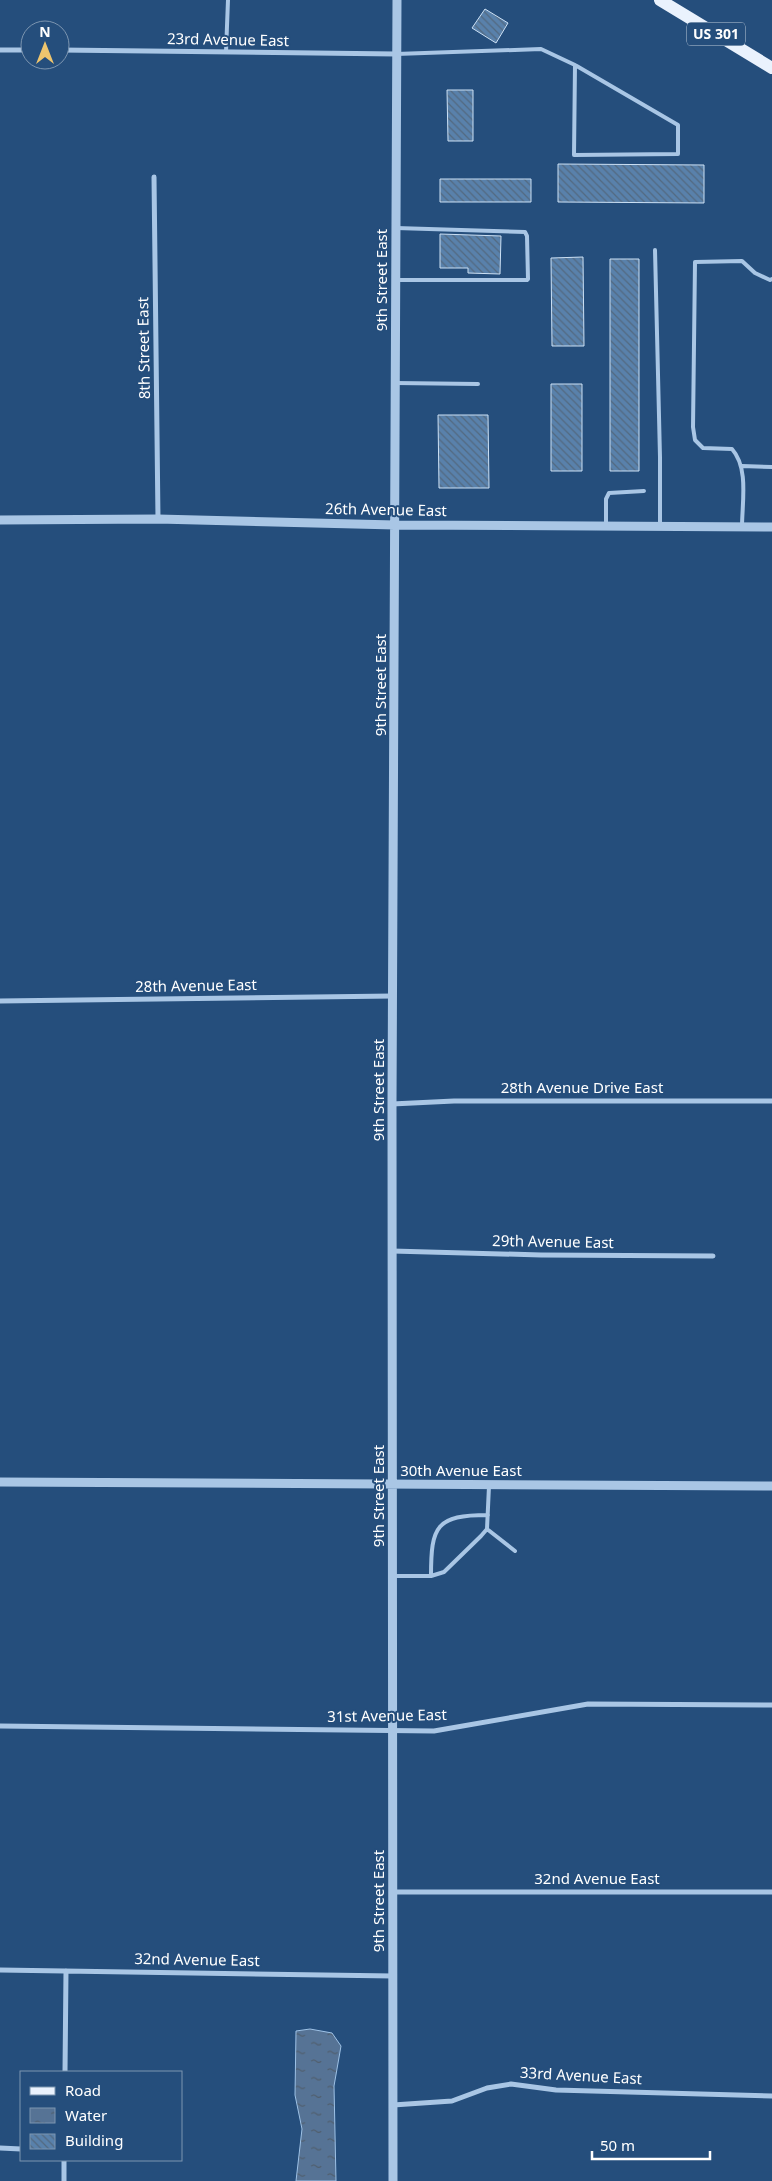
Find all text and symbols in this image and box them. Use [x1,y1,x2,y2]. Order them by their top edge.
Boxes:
north arrow [20,20,70,70]
text: N [39,22,51,41]
road number: US 301 [687,22,745,46]
street label: 23rd Avenue East [167,28,290,50]
street label: 9th Street East [371,228,391,331]
street label: 8th Street East [132,296,154,399]
street label: 26th Avenue East [325,498,448,520]
street label: 9th Street East [370,633,390,736]
street label: 28th Avenue East [135,974,258,996]
street label: 9th Street East [368,1038,388,1141]
street label: 28th Avenue Drive East [501,1077,664,1097]
street label: 29th Avenue East [492,1230,615,1252]
street label: 9th Street East [368,1444,388,1547]
street label: 30th Avenue East [400,1460,522,1480]
street label: 31st Avenue East [327,1704,448,1726]
street label: 9th Street East [368,1849,388,1952]
street label: 32nd Avenue East [534,1868,660,1888]
street label: 32nd Avenue East [134,1948,261,1970]
street label: 33rd Avenue East [520,2062,643,2088]
legend [20,2071,182,2161]
text: Road [65,2080,101,2100]
text: Water [65,2105,107,2125]
scale bar [592,2128,710,2160]
text: Building [65,2130,123,2150]
text: 50 m [600,2135,635,2155]

